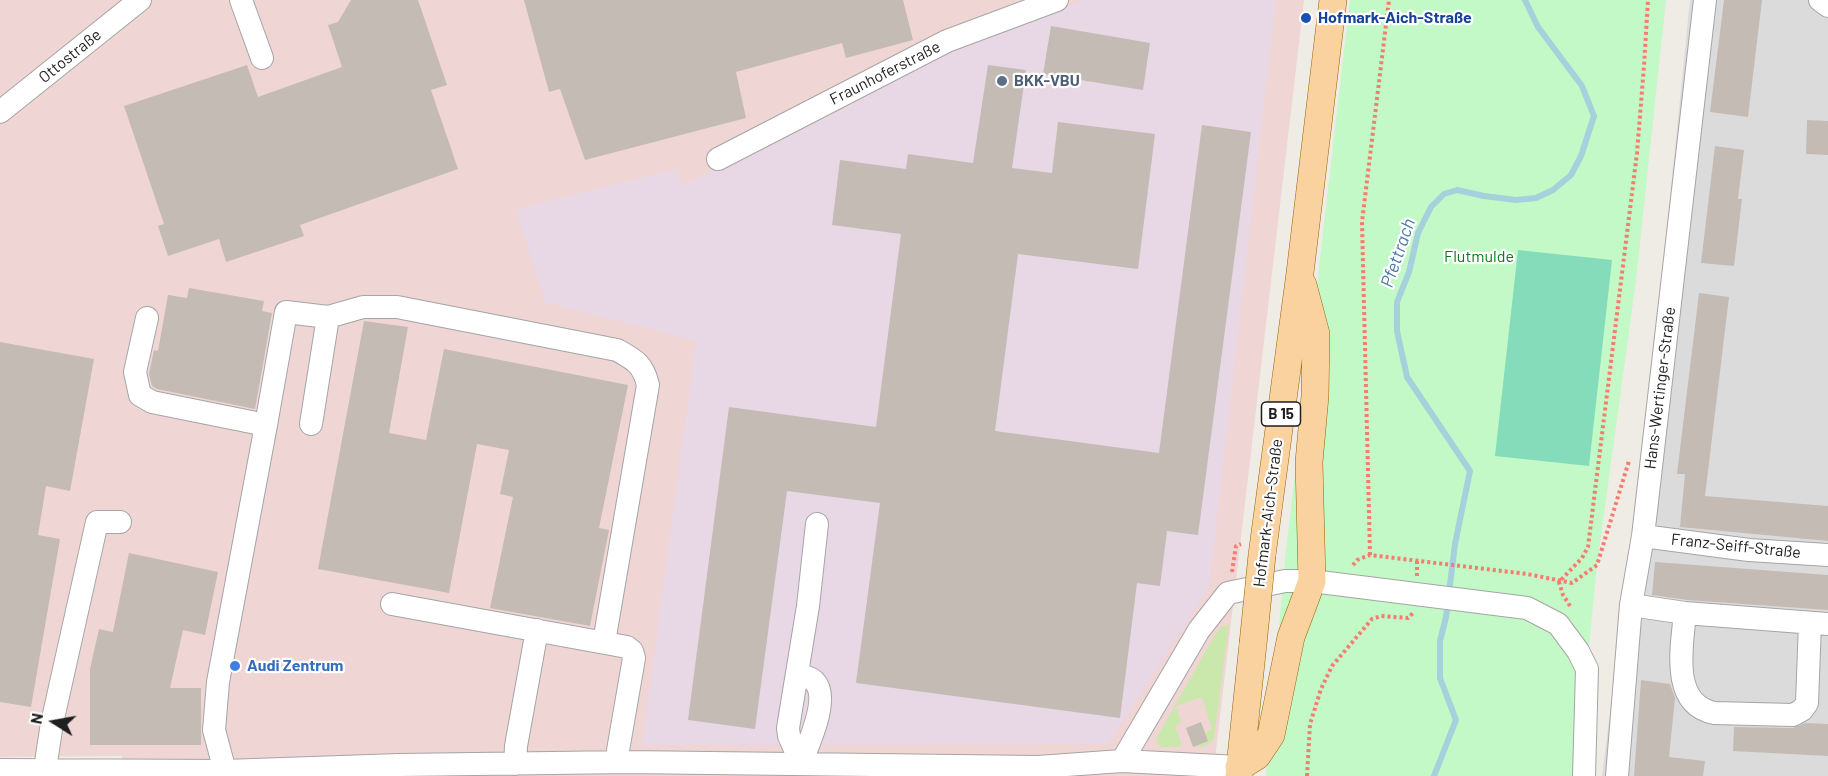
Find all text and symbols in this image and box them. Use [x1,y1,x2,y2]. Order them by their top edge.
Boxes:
place label: Hofmark-Aich-Straße [1318,8,1472,28]
marker: Hofmark-Aich-Straße [1299,11,1313,25]
street label: Ottostraße [35,25,105,87]
street label: Fraunhoferstraße [827,37,943,109]
place label: BKK-VBU [1014,71,1080,91]
marker: BKK-VBU [995,74,1009,88]
water label: Pfettrach [1376,216,1420,290]
park label: Flutmulde [1444,247,1514,267]
street label: Hans-Wertinger-Straße [1641,306,1679,470]
road number: B 15 [1262,402,1300,426]
street label: Hofmark-Aich-Straße [1249,438,1287,588]
street label: Franz-Seiff-Straße [1670,530,1802,562]
place label: Audi Zentrum [247,656,343,676]
marker: Audi Zentrum [228,659,242,673]
north arrow [24,692,84,752]
text: N [25,711,46,726]

